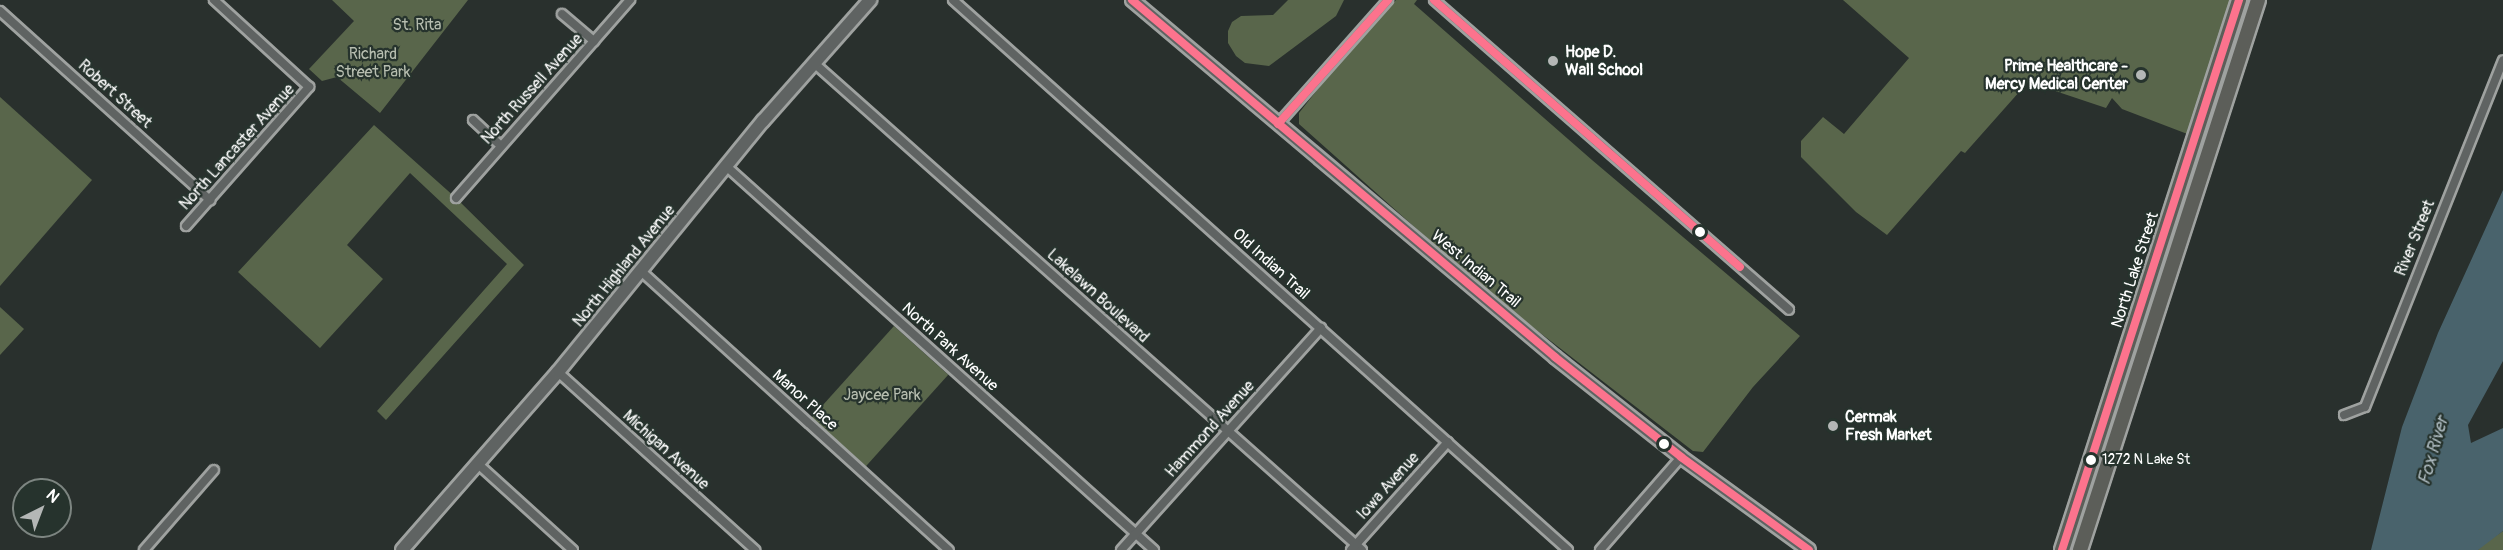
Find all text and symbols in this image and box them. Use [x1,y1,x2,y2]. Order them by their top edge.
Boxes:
park label: St. Rita [393,15,441,35]
street label: North Russell Avenue [477,30,587,148]
place label: Hope D. Wall School [1565,42,1643,80]
park label: Richard Street Park [336,44,410,82]
marker: Hope D. Wall School [1546,54,1560,68]
street label: Robert Street [74,56,156,132]
place label: Prime Healthcare - Mercy Medical Center [1985,56,2128,94]
marker: Prime Healthcare - Mercy Medical Center [2132,66,2150,84]
street label: North Lancaster Avenue [175,80,299,214]
street label: River Street [2391,197,2439,279]
street label: North Highland Avenue [569,201,679,331]
street label: North Lake Street [2107,210,2163,330]
street label: Old Indian Trail [1228,224,1314,304]
street label: West Indian Trail [1427,226,1525,312]
unlabelled marker [1694,226,1706,238]
street label: Lakelawn Boulevard [1043,245,1153,347]
street label: North Park Avenue [898,299,1002,395]
street label: Manor Place [768,366,842,434]
street label: Hammond Avenue [1161,377,1259,481]
park label: Jaycee Park [843,385,921,405]
street label: Michigan Avenue [619,406,713,494]
place label: Cermak Fresh Market [1845,407,1932,445]
water label: Fox River [2414,414,2454,488]
marker: Cermak Fresh Market [1826,419,1840,433]
unlabelled marker [1658,438,1670,450]
street label: Iowa Avenue [1353,448,1423,524]
place label: 1272 N Lake St [2102,452,2190,468]
marker: 1272 N Lake St [2085,454,2097,466]
north arrow [12,478,72,538]
text: N [42,485,63,507]

